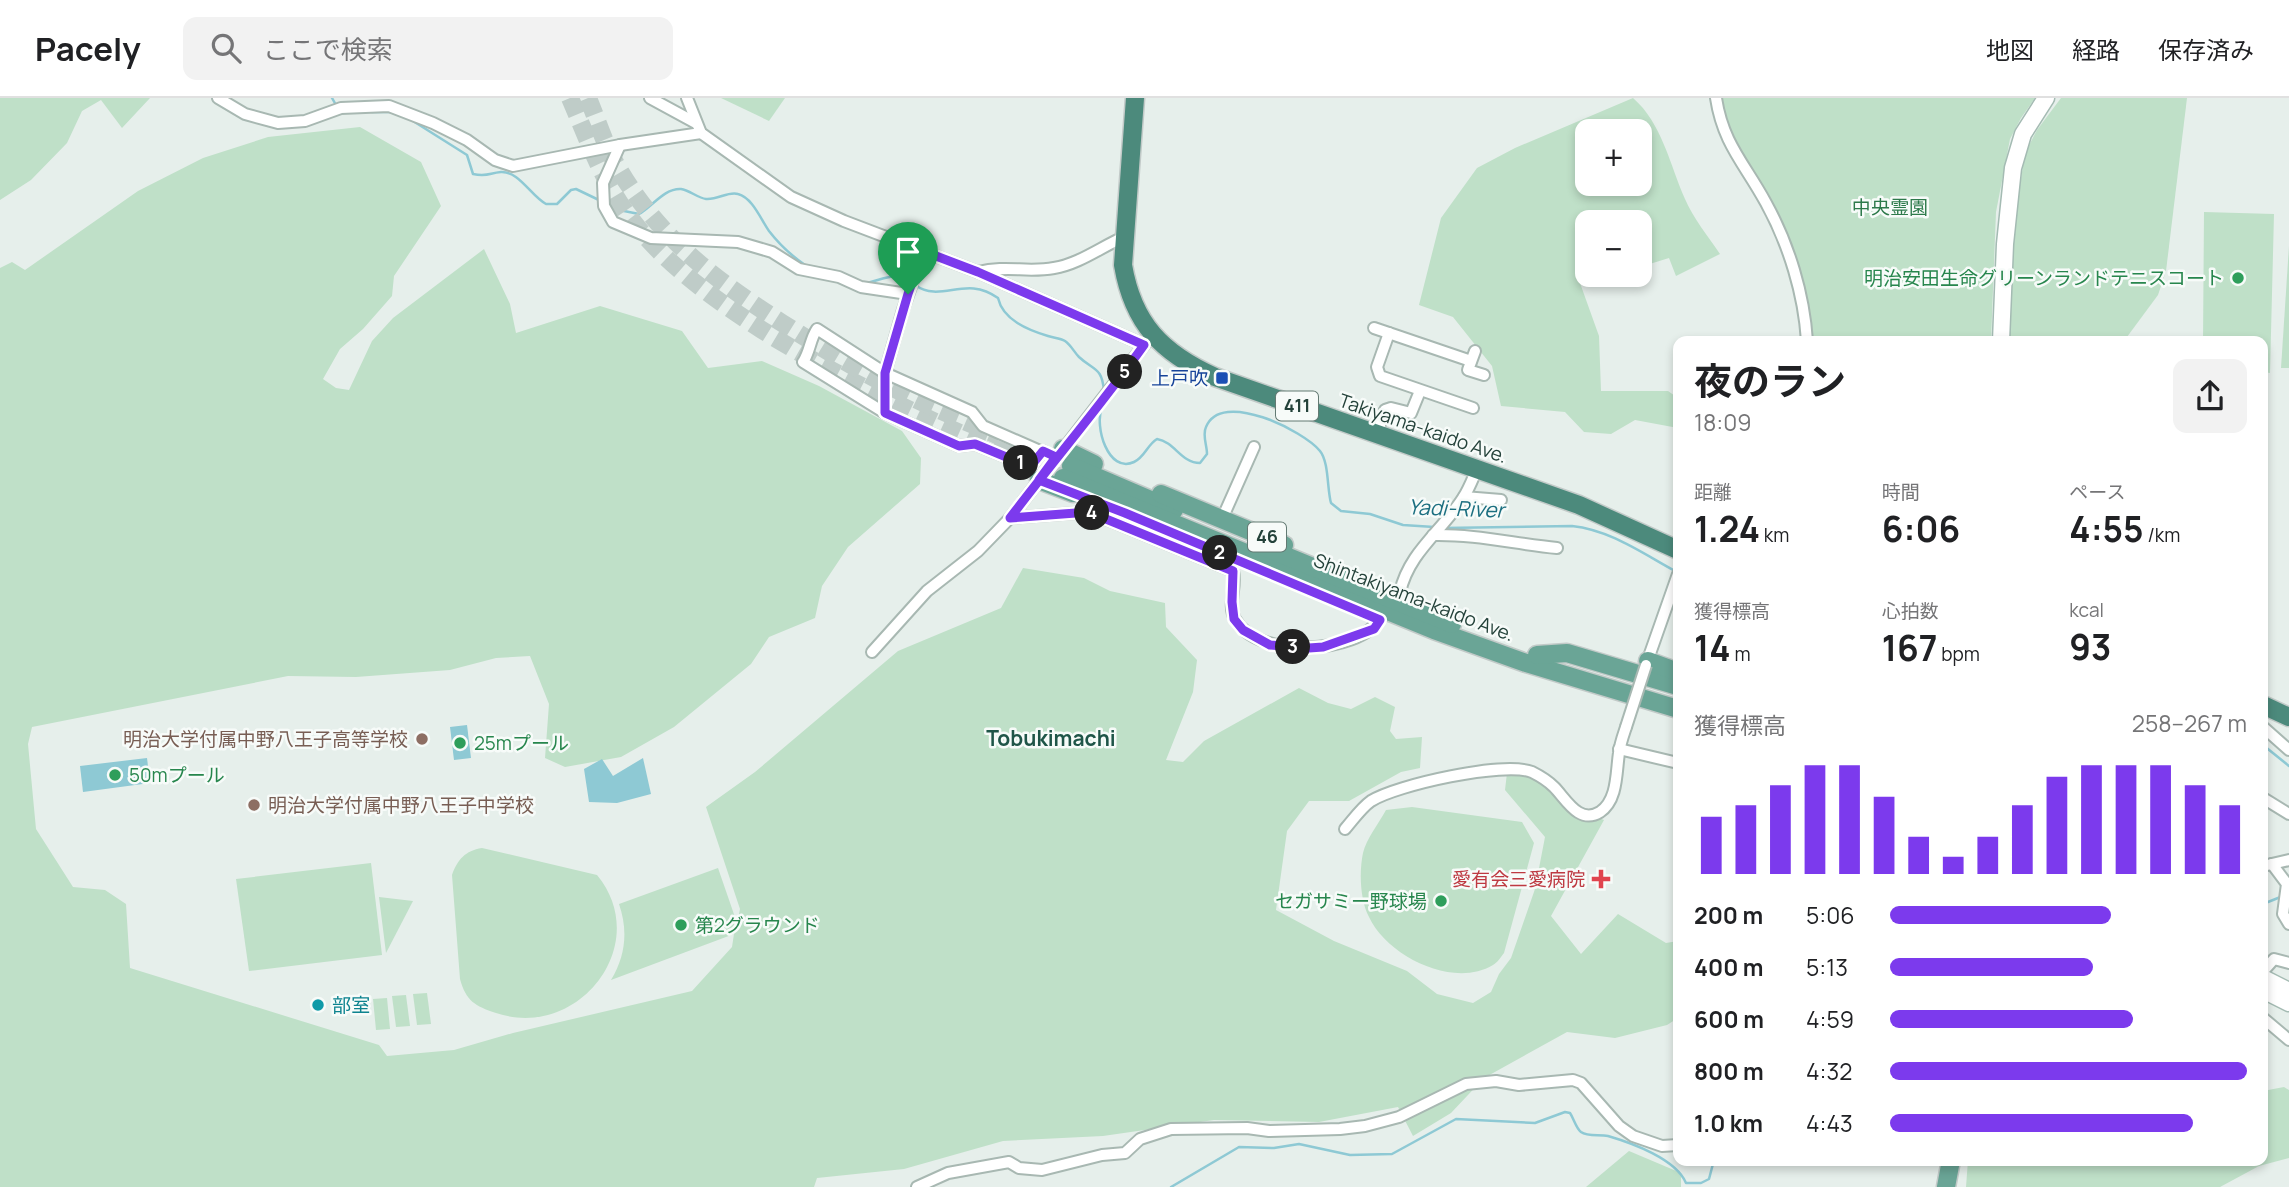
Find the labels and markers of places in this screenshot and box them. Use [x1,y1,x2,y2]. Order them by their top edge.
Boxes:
pin [878,222,938,294]
place label: 明治安田生命グリーンランドテニスコート [1864,265,2224,291]
marker: 明治安田生命グリーンランドテニスコート [2230,270,2246,286]
pin: 5 [1108,354,1142,390]
place label: 上戸吹 [1151,365,1208,391]
marker: 上戸吹 [1214,370,1230,386]
pin: 1 [1004,446,1038,480]
pin: 4 [1074,496,1110,530]
pin: 2 [1202,536,1238,570]
pin: 3 [1276,630,1310,664]
place label: 明治大学付属中野八王子高等学校 [123,726,408,752]
place label: 25mプール [474,730,569,756]
marker: 明治大学付属中野八王子高等学校 [414,731,430,747]
marker: 25mプール [452,735,468,751]
place label: 50mプール [129,762,225,788]
marker: 50mプール [107,767,123,783]
place label: 明治大学付属中野八王子中学校 [268,792,534,818]
marker: 明治大学付属中野八王子中学校 [246,797,262,813]
place label: 愛有会三愛病院 [1452,866,1585,892]
marker: 愛有会三愛病院 [1591,869,1611,889]
place label: セガサミー野球場 [1275,888,1427,914]
marker: セガサミー野球場 [1433,893,1449,909]
place label: 第2グラウンド [695,912,820,938]
marker: 第2グラウンド [673,917,689,933]
place label: 部室 [332,992,370,1018]
marker: 部室 [310,997,326,1013]

